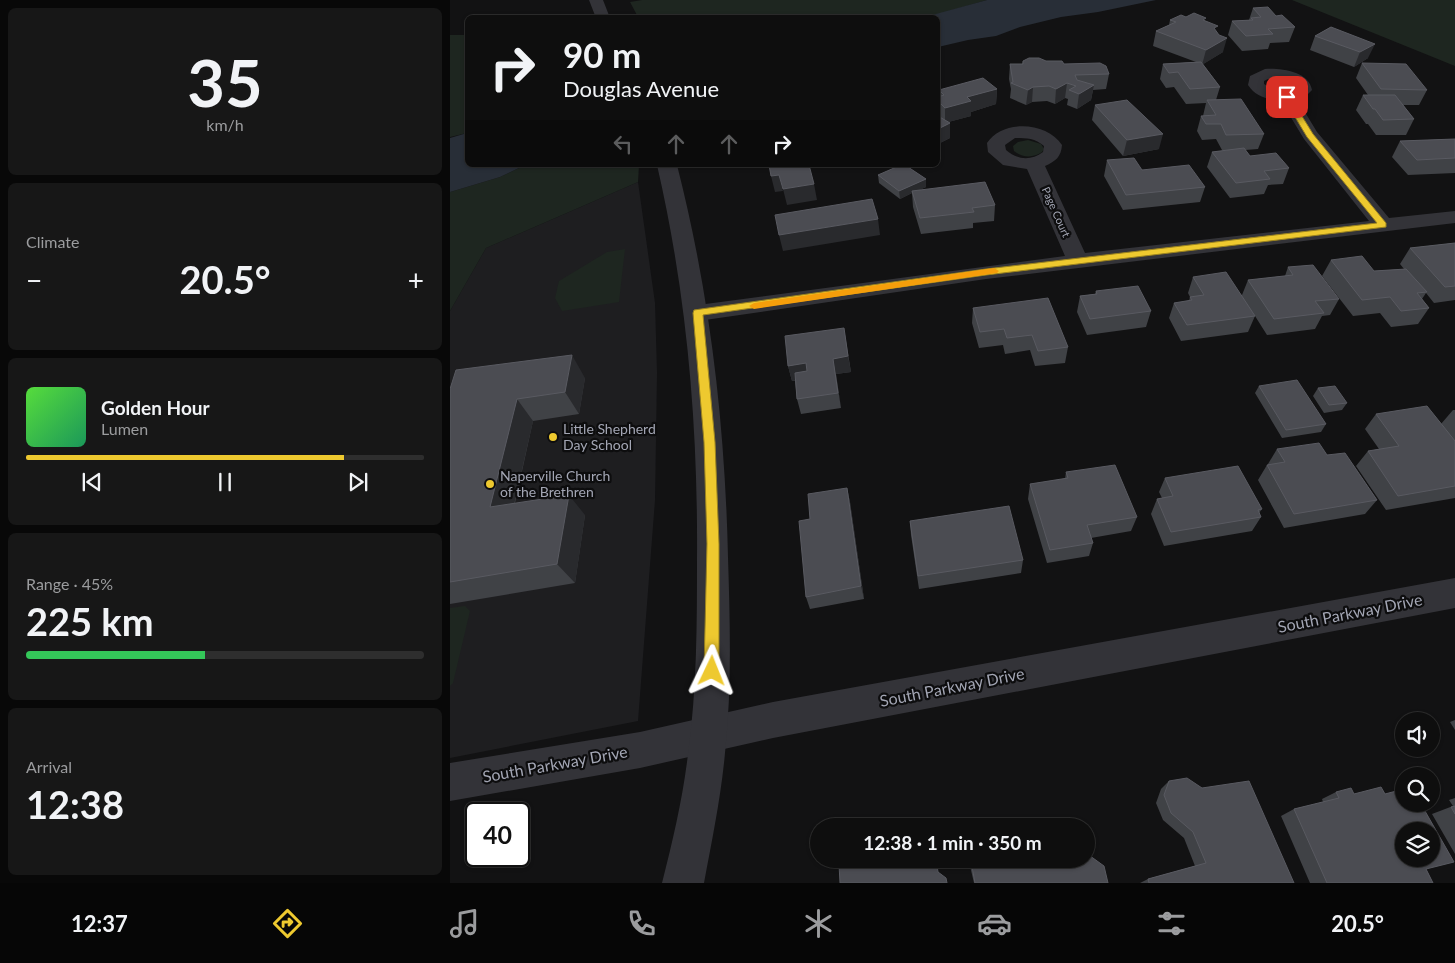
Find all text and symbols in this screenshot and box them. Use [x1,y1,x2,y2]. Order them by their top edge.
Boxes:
text: 90 m [563,33,641,75]
icon: right [480,35,545,100]
text: 35 [187,43,263,121]
text: Douglas Avenue [563,75,719,102]
pin [1266,76,1308,118]
icon: arrive [1273,83,1301,111]
text: km/h [206,115,244,134]
icon: left [609,130,637,158]
icon: ahead [662,130,690,158]
icon: ahead [715,130,743,158]
icon: right [768,130,796,158]
street label: Page Court [1040,185,1073,239]
text: Climate [26,232,79,251]
text: 20.5° [180,256,270,302]
text: − [26,263,42,297]
text: + [408,263,424,297]
text: Golden Hour [101,396,210,419]
text: Lumen [101,419,148,438]
place label: Little Shepherd Day School [563,420,656,453]
marker: Little Shepherd Day School [547,431,559,443]
place label: Naperville Church of the Brethren [500,467,610,500]
icon: previous [78,468,106,496]
icon: pause [211,468,239,496]
icon: next [344,468,372,496]
marker: Naperville Church of the Brethren [484,478,496,490]
text: Range · 45% [26,574,113,593]
street label: South Parkway Drive [1276,589,1424,636]
text: 225 km [26,598,154,644]
position arrow [685,644,737,696]
street label: South Parkway Drive [878,663,1026,710]
map controls [1395,712,1440,867]
button: sound [1395,712,1440,757]
street label: South Parkway Drive [481,741,629,786]
text: Arrival [26,757,72,776]
button: search [1395,767,1440,812]
text: 12:38 [26,781,124,827]
speed limit sign: 40 [465,802,530,867]
button: layers [1395,822,1440,867]
text: 12:38 · 1 min · 350 m [863,831,1042,854]
icon: directions [270,906,305,941]
icon: music [447,906,482,941]
icon: phone [624,906,659,941]
icon: climate [801,906,836,941]
icon: car [977,906,1012,941]
icon: filters [1154,906,1189,941]
text: 12:37 [71,910,128,937]
text: 20.5° [1331,910,1384,937]

